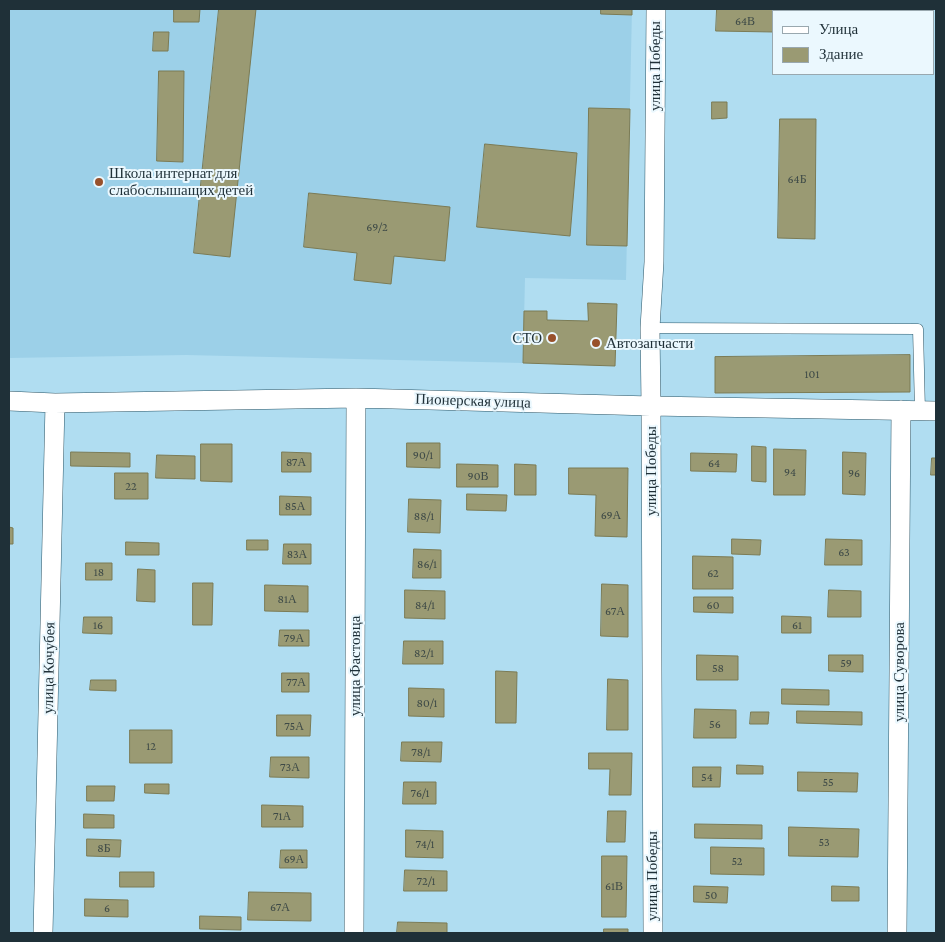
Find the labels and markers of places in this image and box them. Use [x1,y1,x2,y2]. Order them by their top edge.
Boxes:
place label: Школа интернат для слабослышащих детей [109,164,253,199]
marker: Школа интернат для слабослышащих детей [93,176,105,188]
place label: СТО [512,329,542,347]
marker: СТО [546,332,558,344]
place label: Автозапчасти [606,334,693,352]
marker: Автозапчасти [590,337,602,349]

